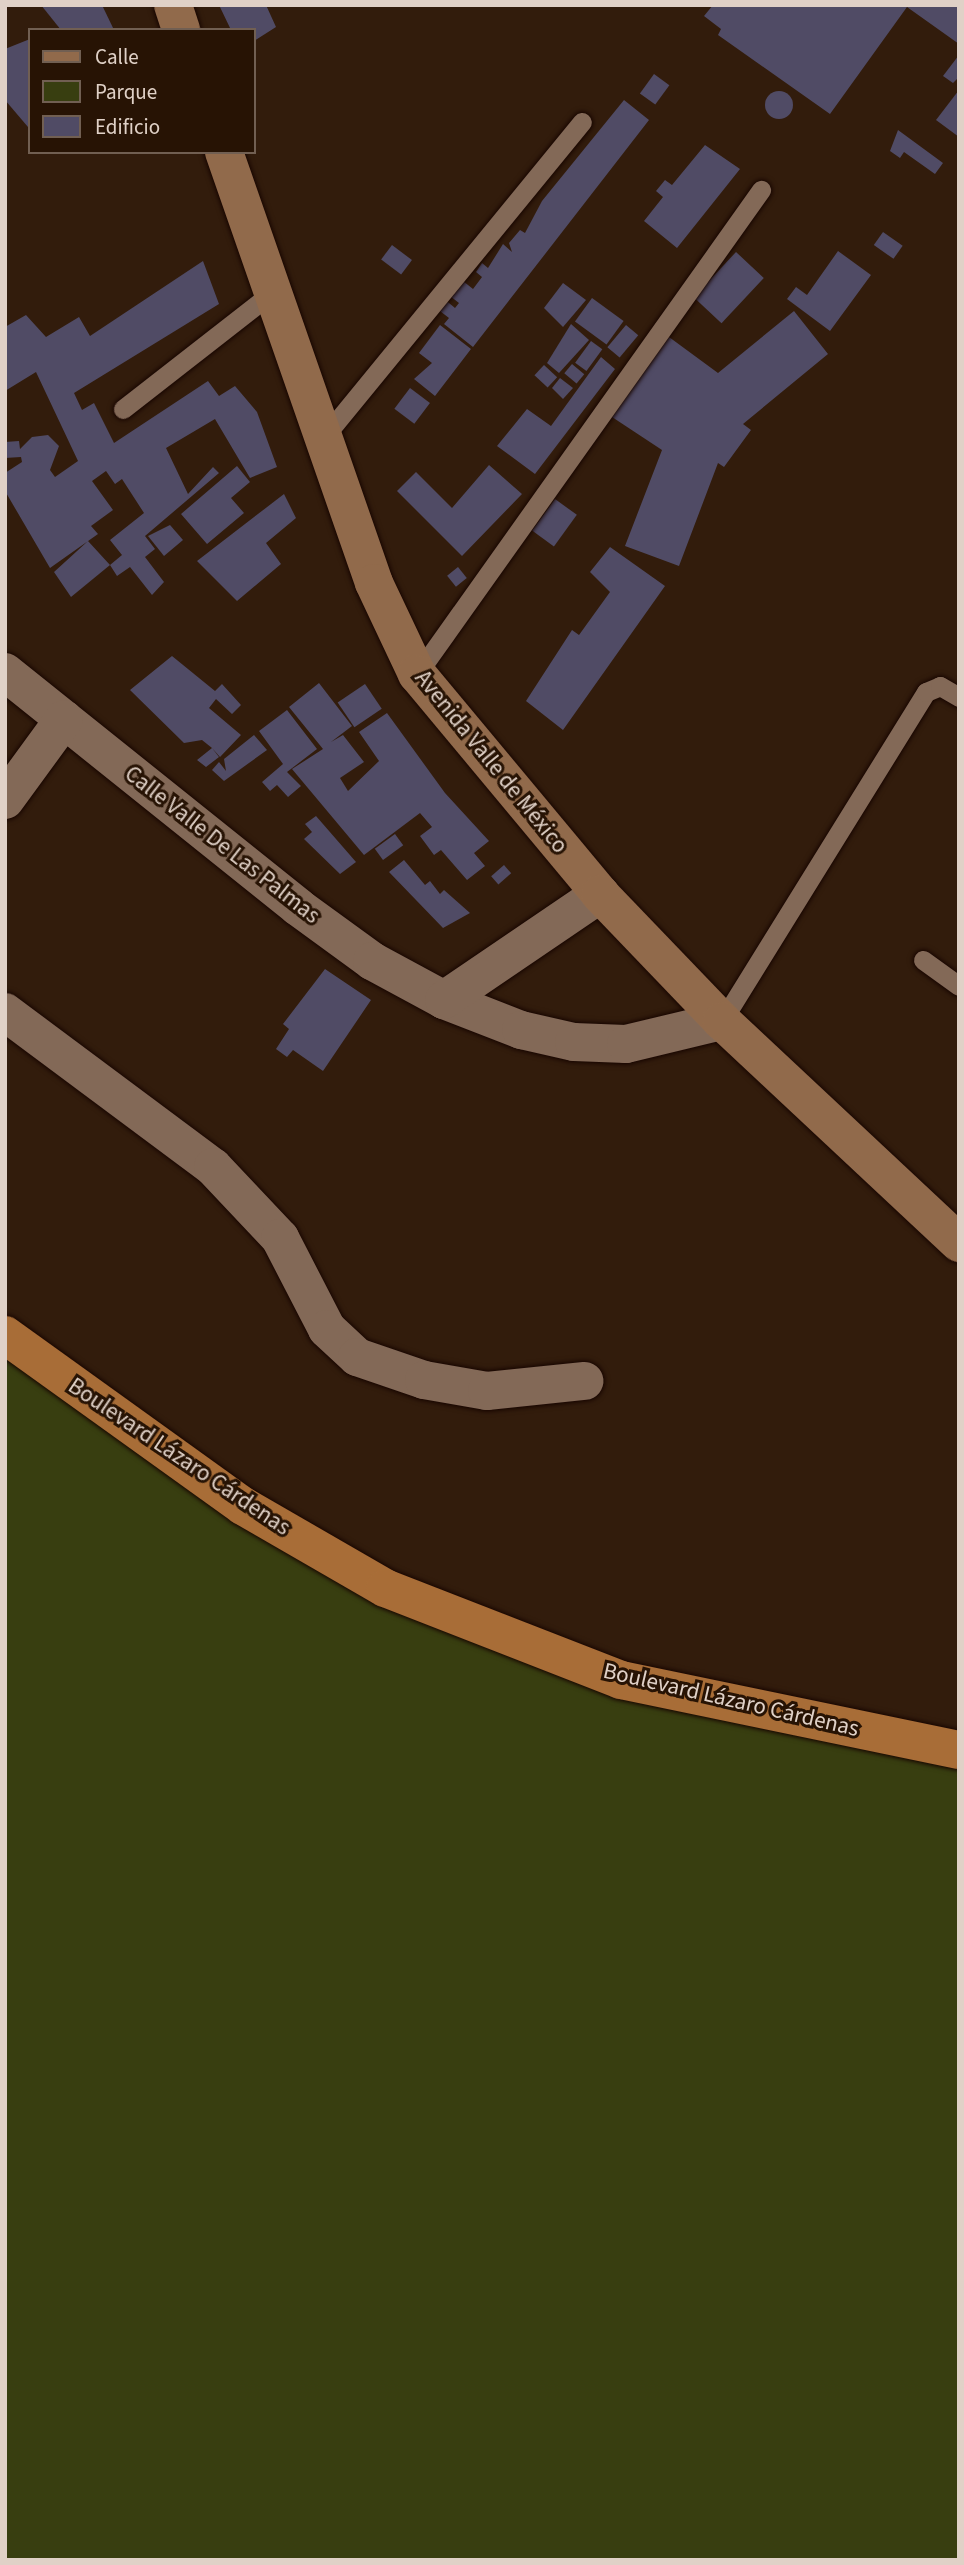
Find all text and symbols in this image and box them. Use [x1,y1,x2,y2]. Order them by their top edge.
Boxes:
legend [28,28,256,154]
text: Calle [95,42,139,72]
text: Parque [95,77,157,107]
text: Edificio [95,112,160,142]
street label: Avenida Valle de México [409,665,573,859]
street label: Calle Valle De Las Palmas [119,760,325,930]
street label: Boulevard Lázaro Cárdenas [63,1372,295,1542]
street label: Boulevard Lázaro Cárdenas [600,1657,862,1743]

